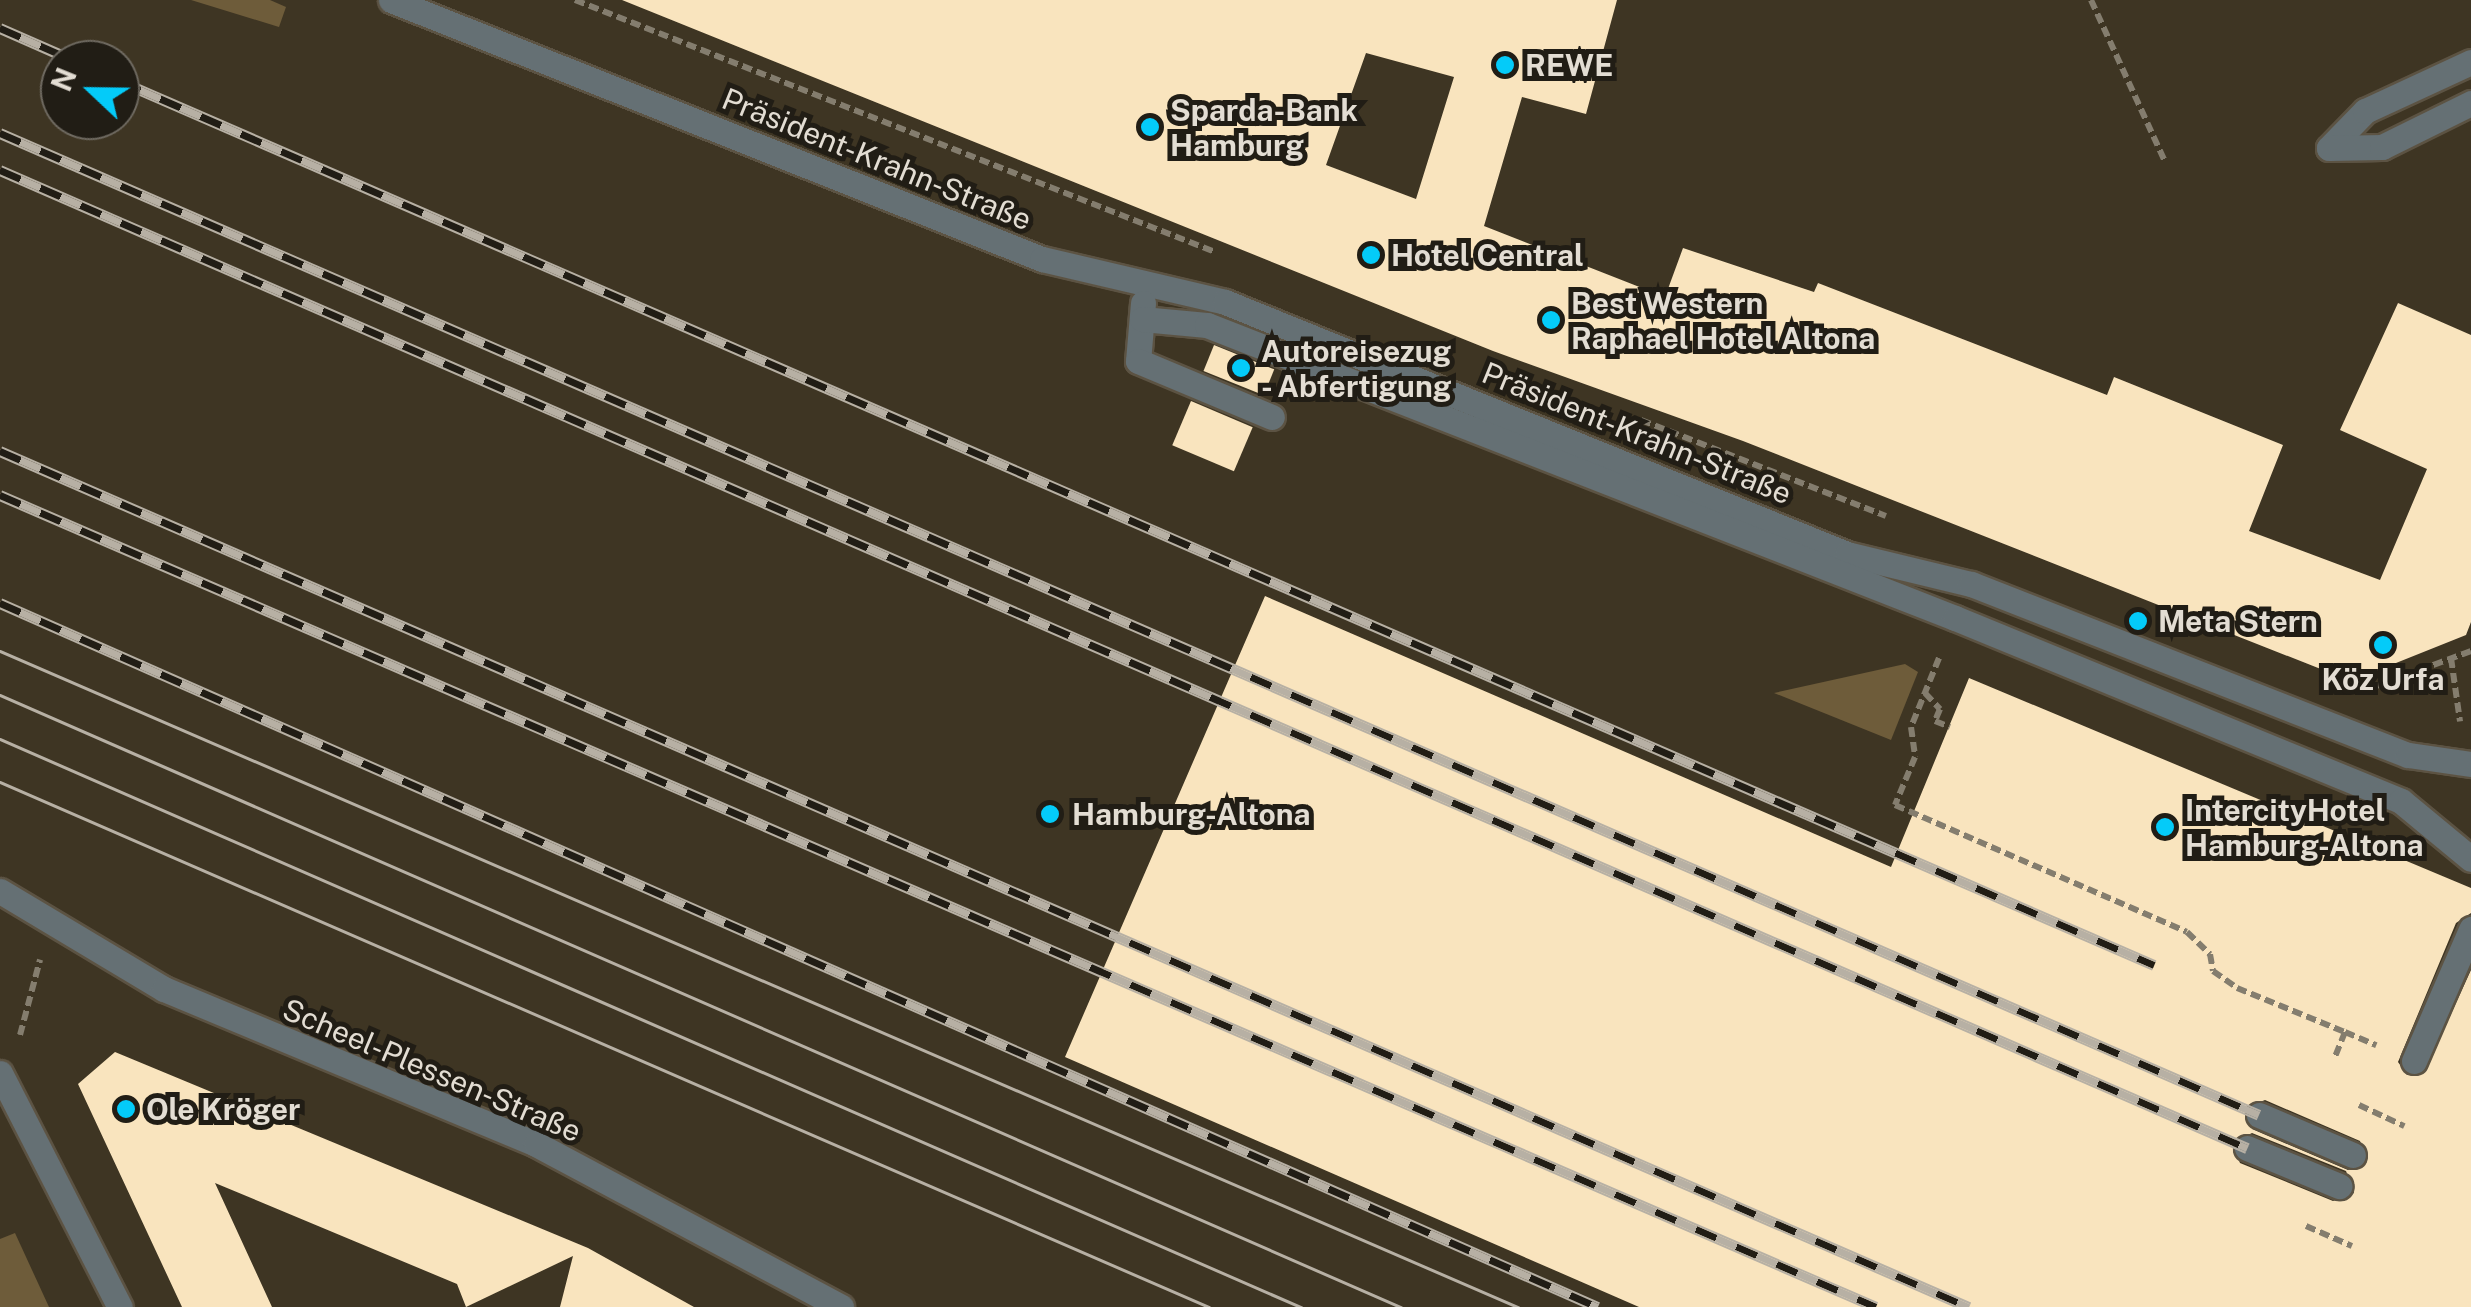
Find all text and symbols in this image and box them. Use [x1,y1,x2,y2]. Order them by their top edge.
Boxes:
north arrow [40,40,140,140]
place label: REWE [1525,47,1613,83]
marker: REWE [1494,54,1516,76]
text: N [44,63,83,96]
street label: Präsident-Krahn-Straße [717,80,1037,238]
place label: Sparda-Bank Hamburg [1170,92,1358,162]
marker: Sparda-Bank Hamburg [1139,116,1161,138]
place label: Hotel Central [1391,237,1584,273]
marker: Hotel Central [1360,244,1382,266]
place label: Best Western Raphael Hotel Altona [1571,285,1875,356]
marker: Best Western Raphael Hotel Altona [1540,309,1562,331]
place label: Autoreisezug - Abfertigung [1261,333,1454,404]
street label: Präsident-Krahn-Straße [1477,354,1797,512]
marker: Autoreisezug - Abfertigung [1230,357,1252,379]
place label: Meta Stern [2158,603,2318,639]
marker: Meta Stern [2127,610,2149,632]
marker: Köz Urfa [2372,634,2394,656]
place label: Köz Urfa [2322,661,2444,697]
place label: IntercityHotel Hamburg-Altona [2185,792,2423,862]
place label: Hamburg-Altona [1072,796,1310,832]
marker: Hamburg-Altona [1037,801,1063,827]
marker: IntercityHotel Hamburg-Altona [2154,816,2176,838]
street label: Scheel-Plessen-Straße [277,991,587,1149]
place label: Ole Kröger [146,1091,300,1127]
marker: Ole Kröger [115,1098,137,1120]

